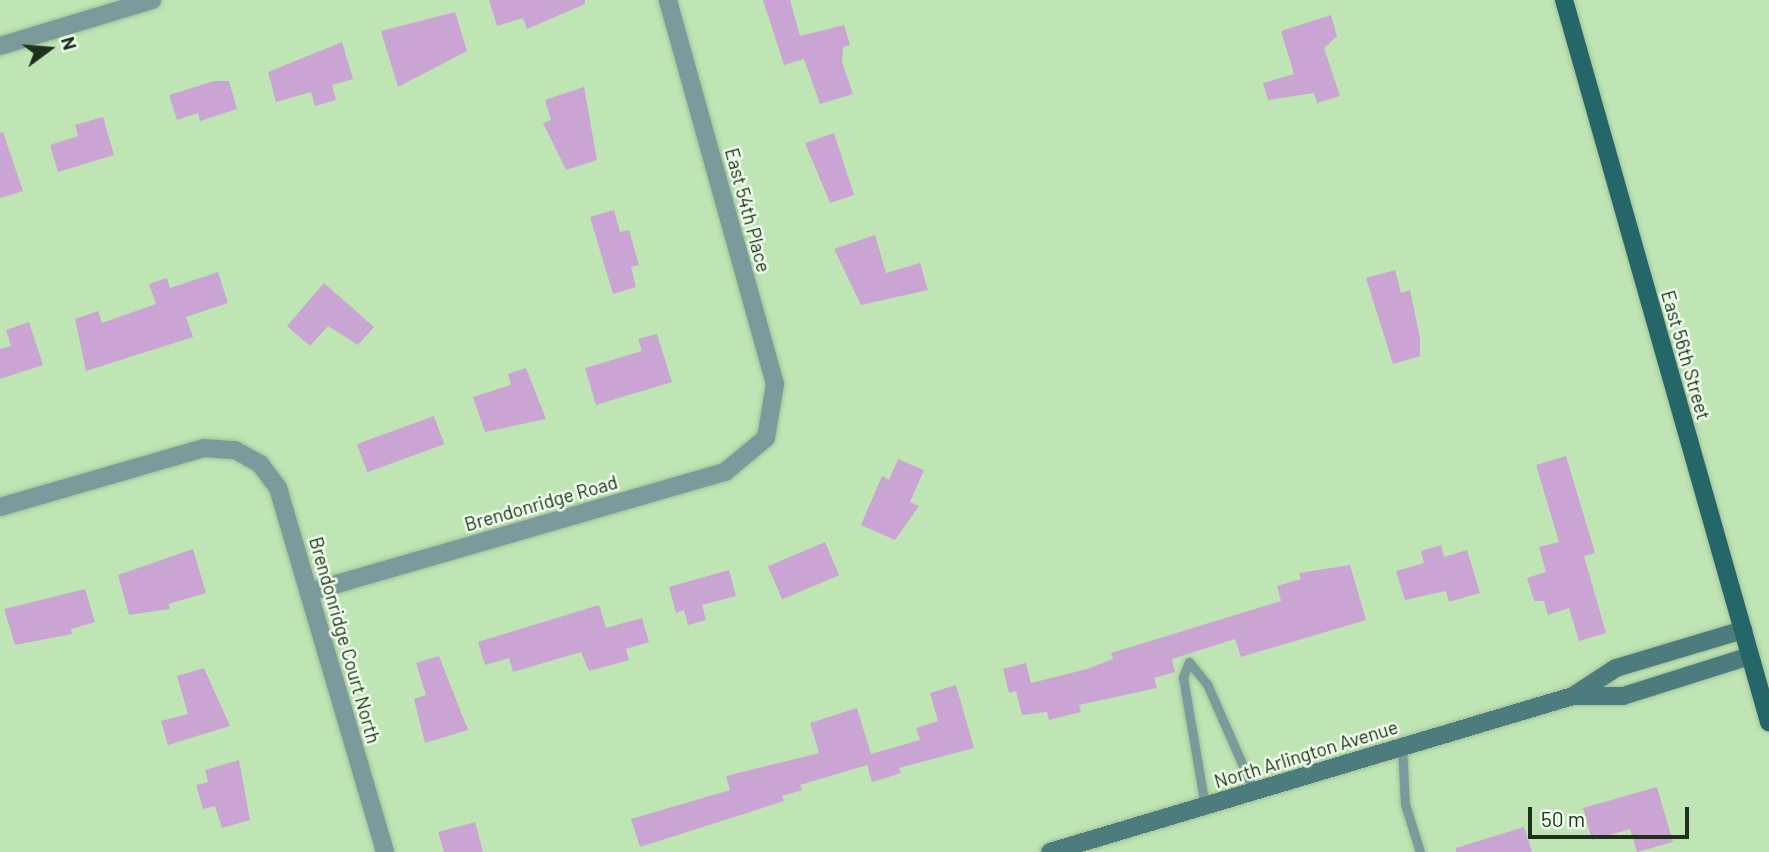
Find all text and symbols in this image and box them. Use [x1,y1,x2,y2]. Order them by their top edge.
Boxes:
north arrow [14,14,84,84]
text: N [57,34,82,52]
street label: East 54th Place [720,145,776,275]
street label: East 56th Street [1657,288,1715,422]
street label: Brendonridge Road [462,470,620,536]
street label: Brendonridge Court North [305,534,385,746]
street label: North Arlington Avenue [1211,715,1401,793]
scale bar [1531,792,1692,836]
text: 50 m [1541,806,1585,831]

